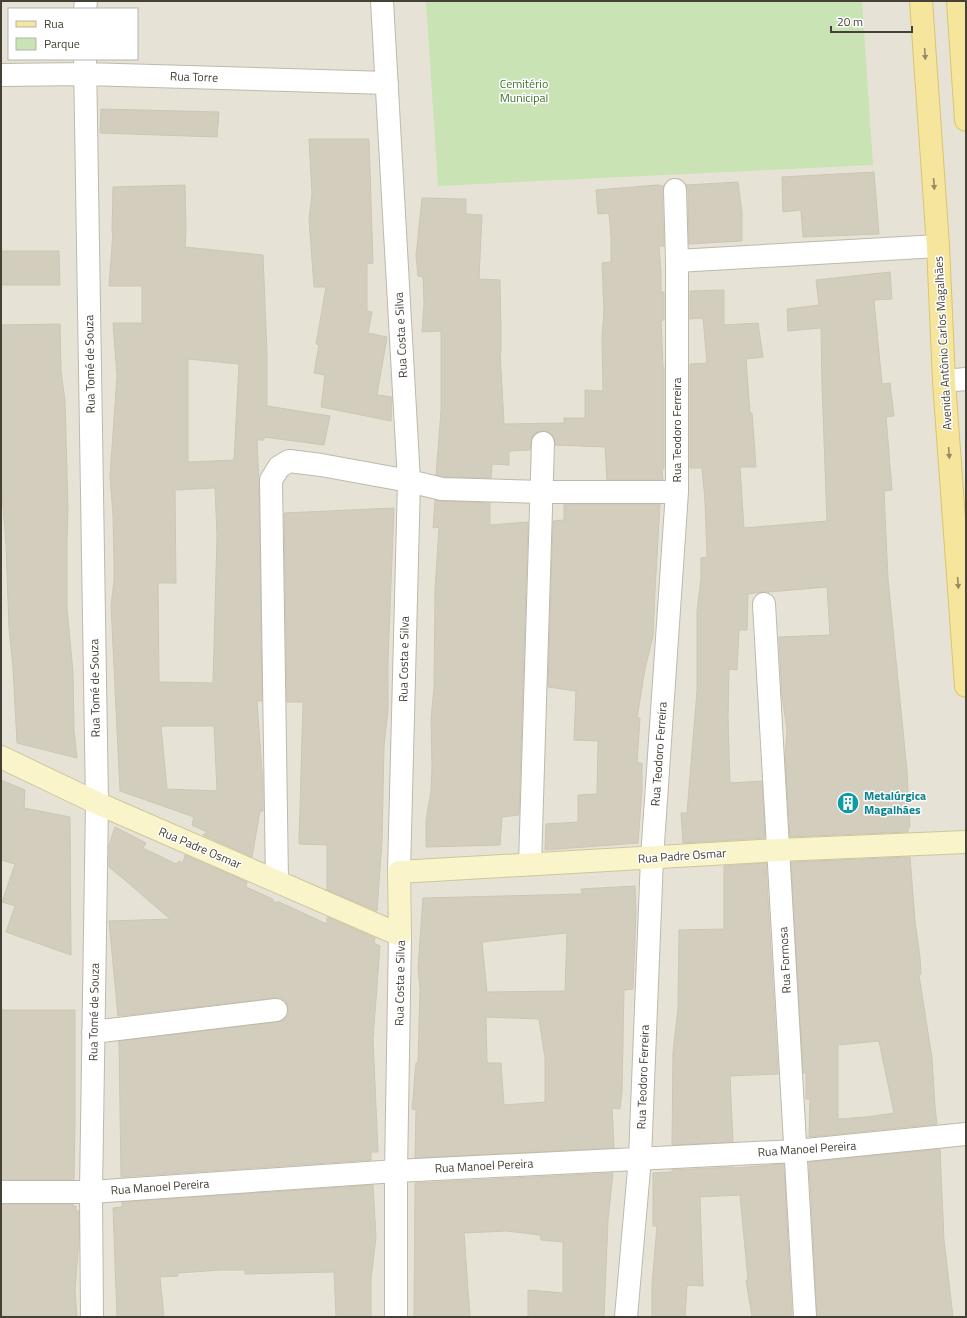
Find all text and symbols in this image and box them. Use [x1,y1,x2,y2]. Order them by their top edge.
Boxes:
legend [8,8,138,60]
scale bar [831,8,912,34]
text: 20 m [837,12,863,31]
text: Rua [44,14,64,33]
text: Parque [44,34,80,53]
one-way arrow [922,48,929,60]
street label: Rua Torre [170,66,218,87]
park label: Cemitério Municipal [500,74,548,107]
one-way arrow [930,178,937,190]
street label: Avenida Antônio Carlos Magalhães [928,255,957,430]
street label: Rua Costa e Silva [389,292,412,378]
street label: Rua Tomé de Souza [79,315,100,413]
street label: Rua Teodoro Ferreira [667,378,686,482]
one-way arrow [945,447,952,459]
one-way arrow [955,577,962,589]
street label: Rua Costa e Silva [393,616,414,702]
street label: Rua Tomé de Souza [84,639,105,737]
street label: Rua Teodoro Ferreira [645,701,672,807]
place label: Metalúrgica Magalhães [864,786,926,819]
building icon: Metalúrgica Magalhães [835,790,861,816]
street label: Rua Padre Osmar [156,822,245,874]
street label: Rua Padre Osmar [637,843,727,868]
street label: Rua Formosa [773,926,796,994]
street label: Rua Costa e Silva [389,940,410,1026]
street label: Rua Tomé de Souza [83,963,104,1061]
street label: Rua Teodoro Ferreira [631,1024,654,1130]
street label: Rua Manoel Pereira [757,1136,857,1161]
street label: Rua Manoel Pereira [434,1153,534,1178]
street label: Rua Manoel Pereira [110,1174,210,1199]

